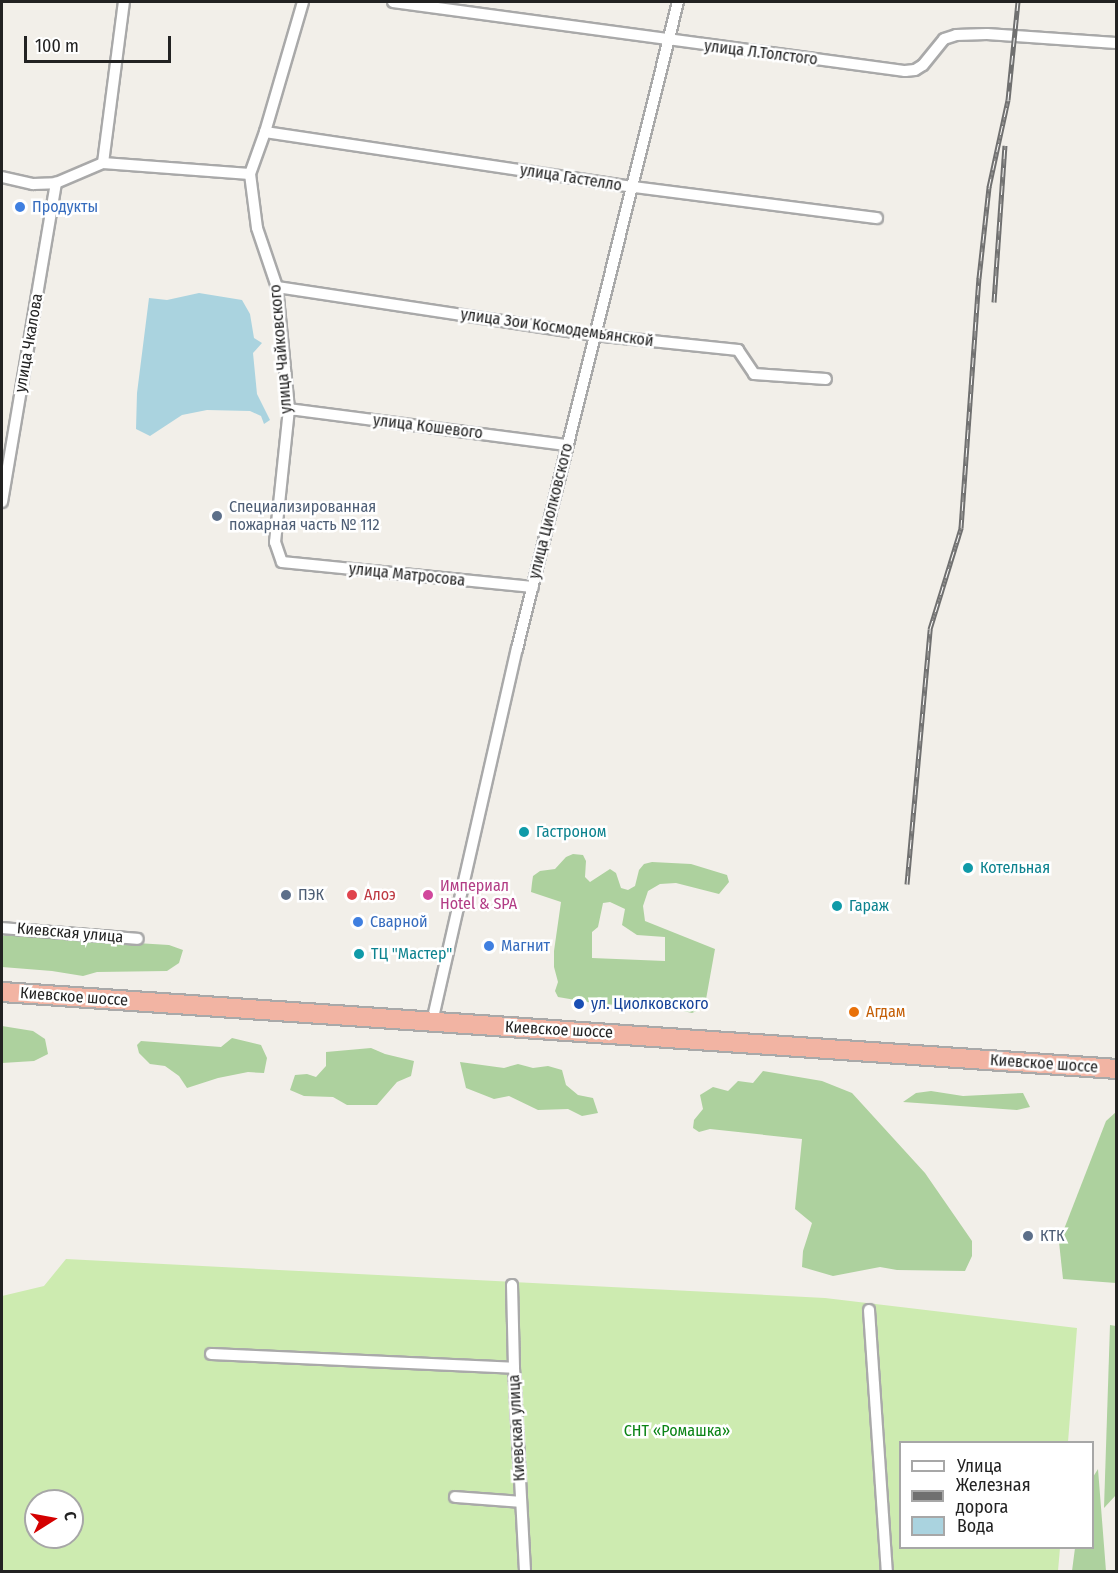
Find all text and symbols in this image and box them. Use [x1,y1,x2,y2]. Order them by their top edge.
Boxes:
scale bar [27,24,174,62]
text: 100 m [35,35,79,57]
street label: улица Л.Толстого [703,37,819,69]
street label: улица Гастелло [519,160,623,196]
place label: Продукты [32,197,98,217]
marker: Продукты [13,200,27,214]
street label: улица Чайковского [266,284,296,414]
street label: улица Чкалова [11,292,47,394]
street label: улица Зои Космодемьянской [459,305,655,351]
street label: улица Кошевого [372,411,484,443]
street label: улица Циолковского [525,441,577,581]
place label: Специализированная пожарная часть № 112 [229,497,380,535]
marker: Специализированная пожарная часть № 112 [210,509,224,523]
street label: улица Матросова [348,559,466,591]
place label: Гастроном [536,822,607,842]
marker: Гастроном [517,825,531,839]
place label: Котельная [980,858,1050,878]
marker: Котельная [961,861,975,875]
place label: Империал Hotel & SPA [440,876,517,914]
place label: ПЭК [298,885,324,905]
place label: Алоэ [364,885,396,905]
marker: ПЭК [279,888,293,902]
marker: Алоэ [345,888,359,902]
marker: Империал Hotel & SPA [421,888,435,902]
place label: Гараж [849,896,889,916]
marker: Гараж [830,899,844,913]
place label: Сварной [370,912,428,932]
marker: Сварной [351,915,365,929]
street label: Киевская улица [16,919,124,947]
place label: Магнит [501,936,550,956]
marker: Магнит [482,939,496,953]
place label: ТЦ "Мастер" [371,944,452,964]
marker: ТЦ "Мастер" [352,947,366,961]
street label: Киевское шоссе [19,984,129,1010]
place label: ул. Циолковского [591,994,709,1014]
marker: ул. Циолковского [572,997,586,1011]
place label: Агдам [866,1002,905,1022]
marker: Агдам [847,1005,861,1019]
street label: Киевское шоссе [504,1018,614,1042]
street label: Киевское шоссе [989,1051,1099,1077]
place label: КТК [1040,1226,1064,1246]
marker: КТК [1021,1229,1035,1243]
street label: Киевская улица [505,1374,529,1482]
park label: СНТ «Ромашка» [624,1421,730,1441]
legend [899,1441,1094,1549]
text: Улица [957,1455,1002,1477]
text: Железная дорога [956,1474,1031,1518]
north arrow [24,1489,84,1549]
text: С [60,1510,80,1522]
text: Вода [957,1515,994,1537]

